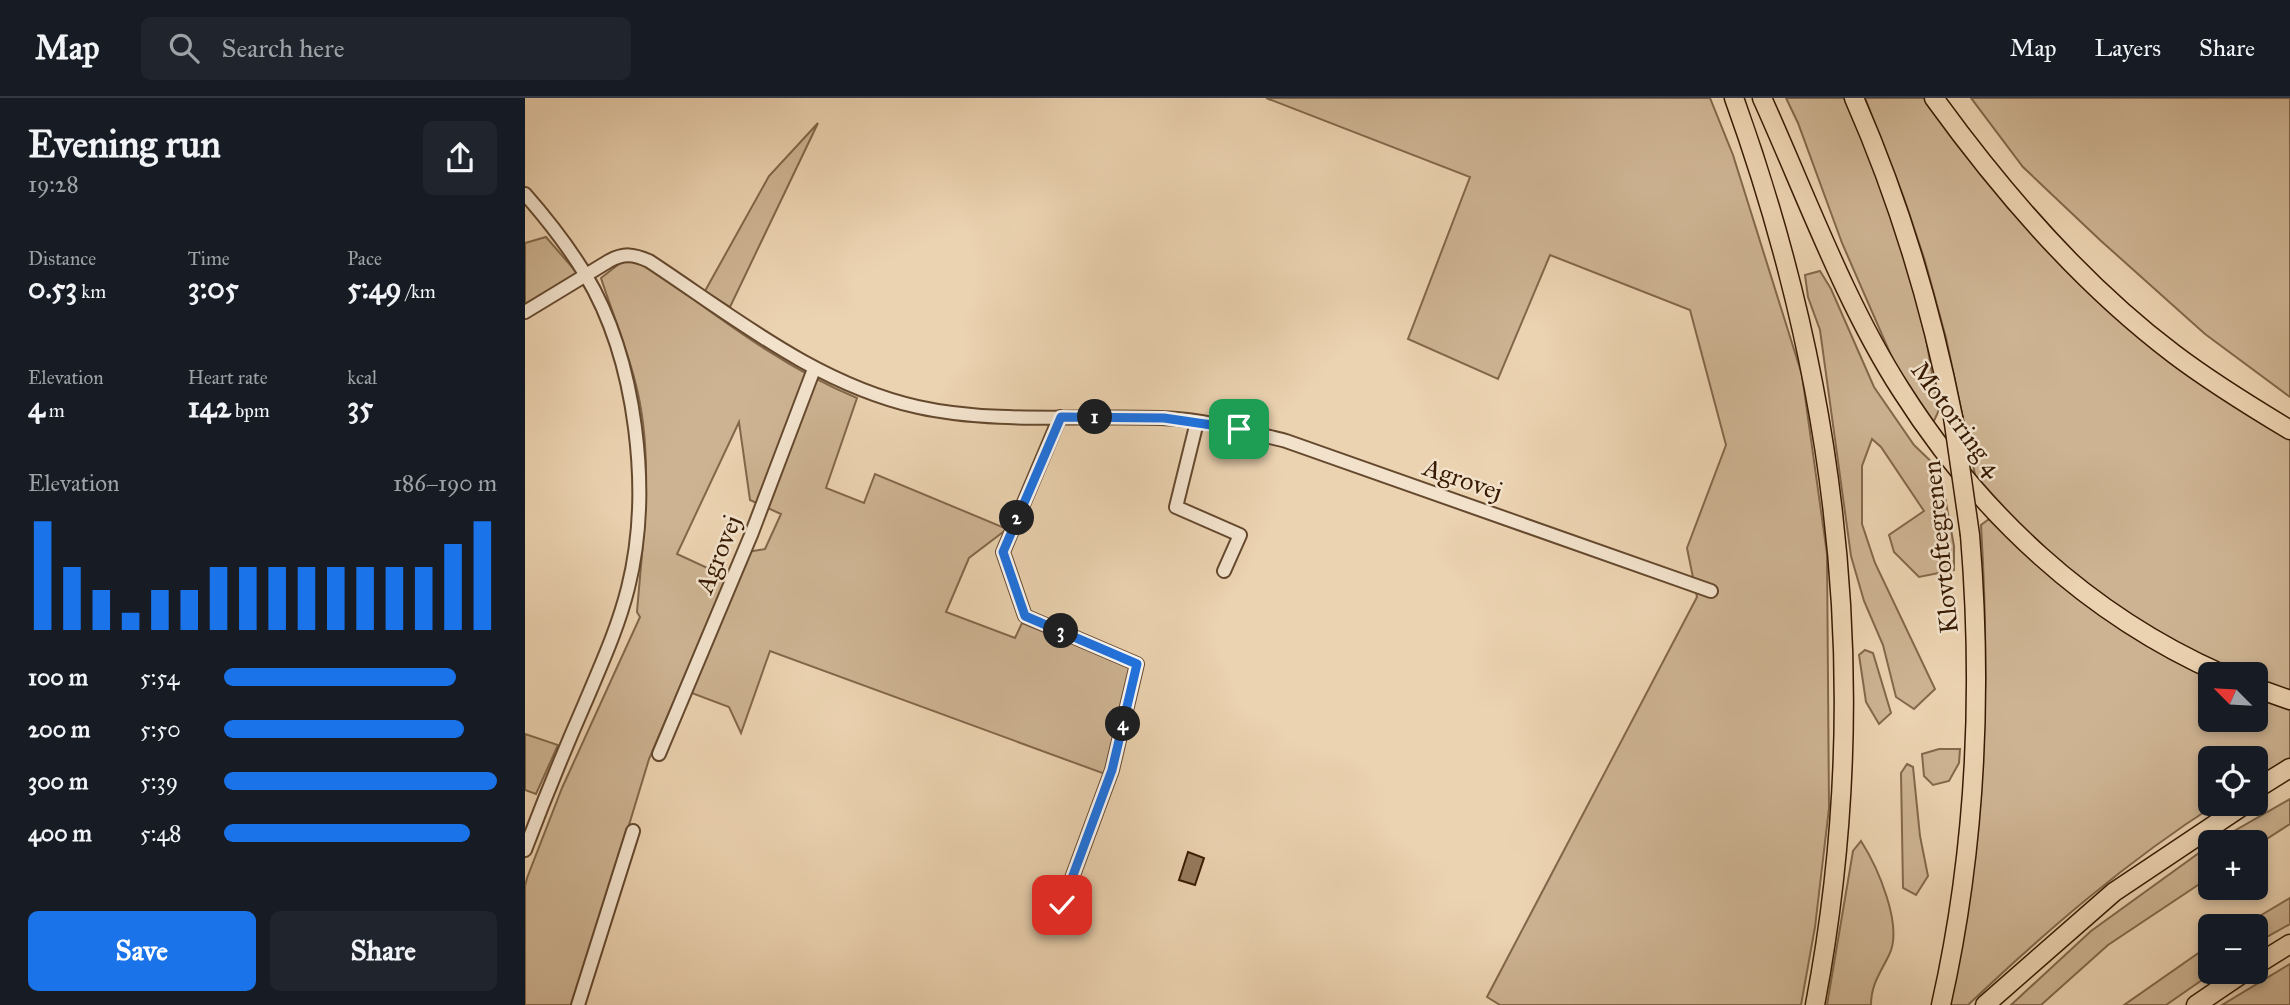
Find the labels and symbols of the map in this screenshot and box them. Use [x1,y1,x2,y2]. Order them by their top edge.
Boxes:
street label: Motorring 4 [1904,355,2010,483]
pin [1209,399,1269,459]
pin: 1 [1077,400,1113,434]
street label: Agrovej [1418,450,1507,507]
street label: Klovtoftegrenen [1915,459,1965,635]
pin: 2 [1000,500,1035,536]
street label: Agrovej [687,510,748,599]
pin: 3 [1043,614,1079,648]
north arrow [2198,662,2268,732]
pin: 4 [1105,706,1141,742]
pin [1032,875,1092,935]

